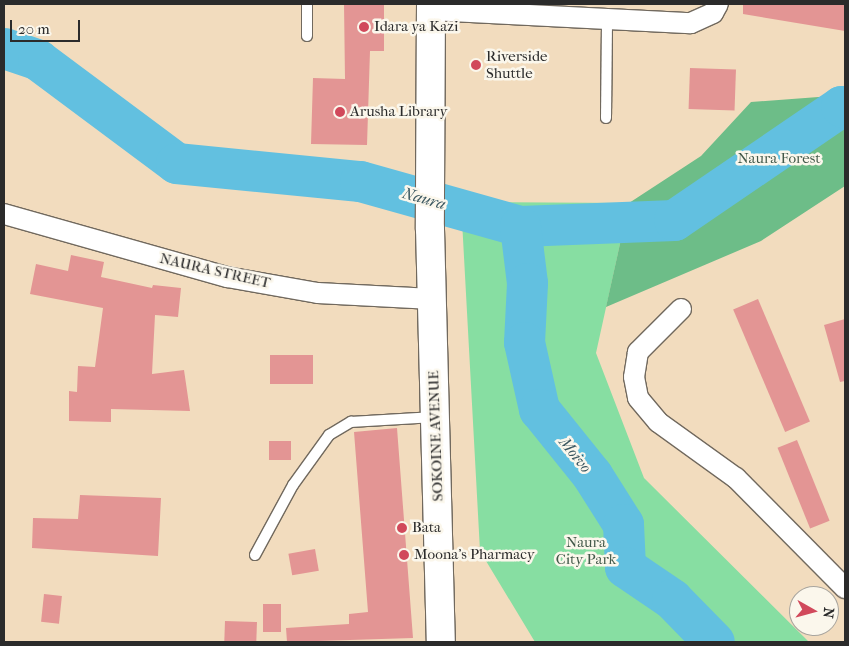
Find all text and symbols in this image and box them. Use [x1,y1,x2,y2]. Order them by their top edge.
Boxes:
scale bar [12,10,82,42]
place label: Idara ya Kazi [374,18,458,36]
text: 20 m [18,20,50,38]
marker: Idara ya Kazi [358,21,370,33]
place label: Riverside Shuttle [486,47,548,82]
marker: Riverside Shuttle [470,59,482,71]
place label: Arusha Library [350,103,447,121]
marker: Arusha Library [334,106,346,118]
park label: Naura Forest [737,150,821,168]
water label: Naura [400,184,448,214]
street label: NAURA STREET [158,250,272,292]
street label: SOKOINE AVENUE [425,370,447,502]
water label: Moivo [555,433,595,477]
place label: Bata [412,519,441,537]
marker: Bata [396,522,408,534]
park label: Naura City Park [556,533,616,568]
place label: Moona's Pharmacy [414,546,535,564]
marker: Moona's Pharmacy [398,549,410,561]
north arrow [789,586,839,636]
text: N [819,606,837,619]

